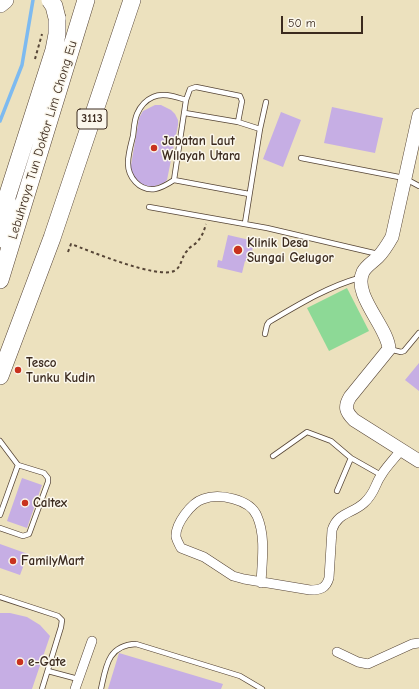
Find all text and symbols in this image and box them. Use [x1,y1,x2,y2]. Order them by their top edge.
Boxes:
scale bar [283,8,365,34]
text: 50 m [288,16,316,30]
street label: Lebuhraya Tun Doktor Lim Chong Eu [5,39,81,241]
road number: 3113 [77,109,107,129]
place label: Jabatan Laut Wilayah Utara [162,133,240,164]
marker: Jabatan Laut Wilayah Utara [149,143,159,153]
place label: Klinik Desa Sungai Gelugor [247,235,334,266]
marker: Klinik Desa Sungai Gelugor [232,244,244,256]
place label: Tesco Tunku Kudin [26,355,95,386]
marker: Tesco Tunku Kudin [13,365,23,375]
place label: Caltex [33,495,67,511]
marker: Caltex [20,498,30,508]
place label: FamilyMart [21,553,84,569]
marker: FamilyMart [8,556,18,566]
place label: e-Gate [28,654,66,670]
marker: e-Gate [15,657,25,667]

